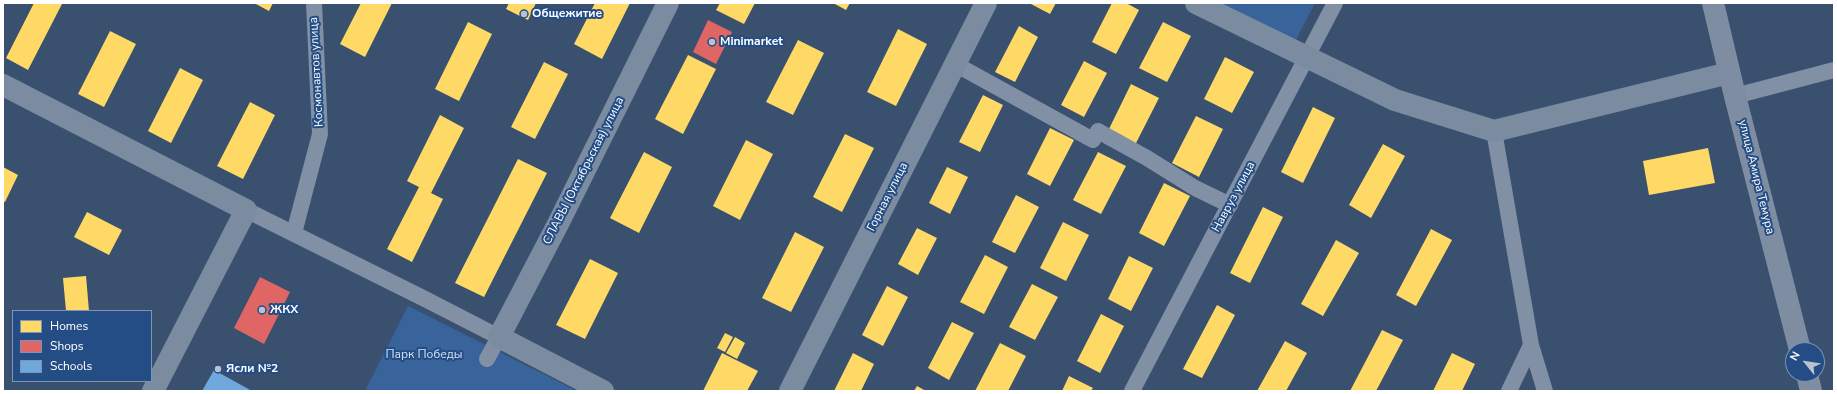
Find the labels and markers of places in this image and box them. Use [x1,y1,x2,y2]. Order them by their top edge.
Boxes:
place label: Общежитие [532,7,602,21]
marker: Общежитие [519,9,529,19]
place label: Minimarket [720,35,783,49]
marker: Minimarket [707,37,717,47]
place label: ЖКХ [270,303,298,317]
marker: ЖКХ [257,305,267,315]
place label: Ясли №2 [226,362,278,376]
marker: Ясли №2 [213,364,223,374]

